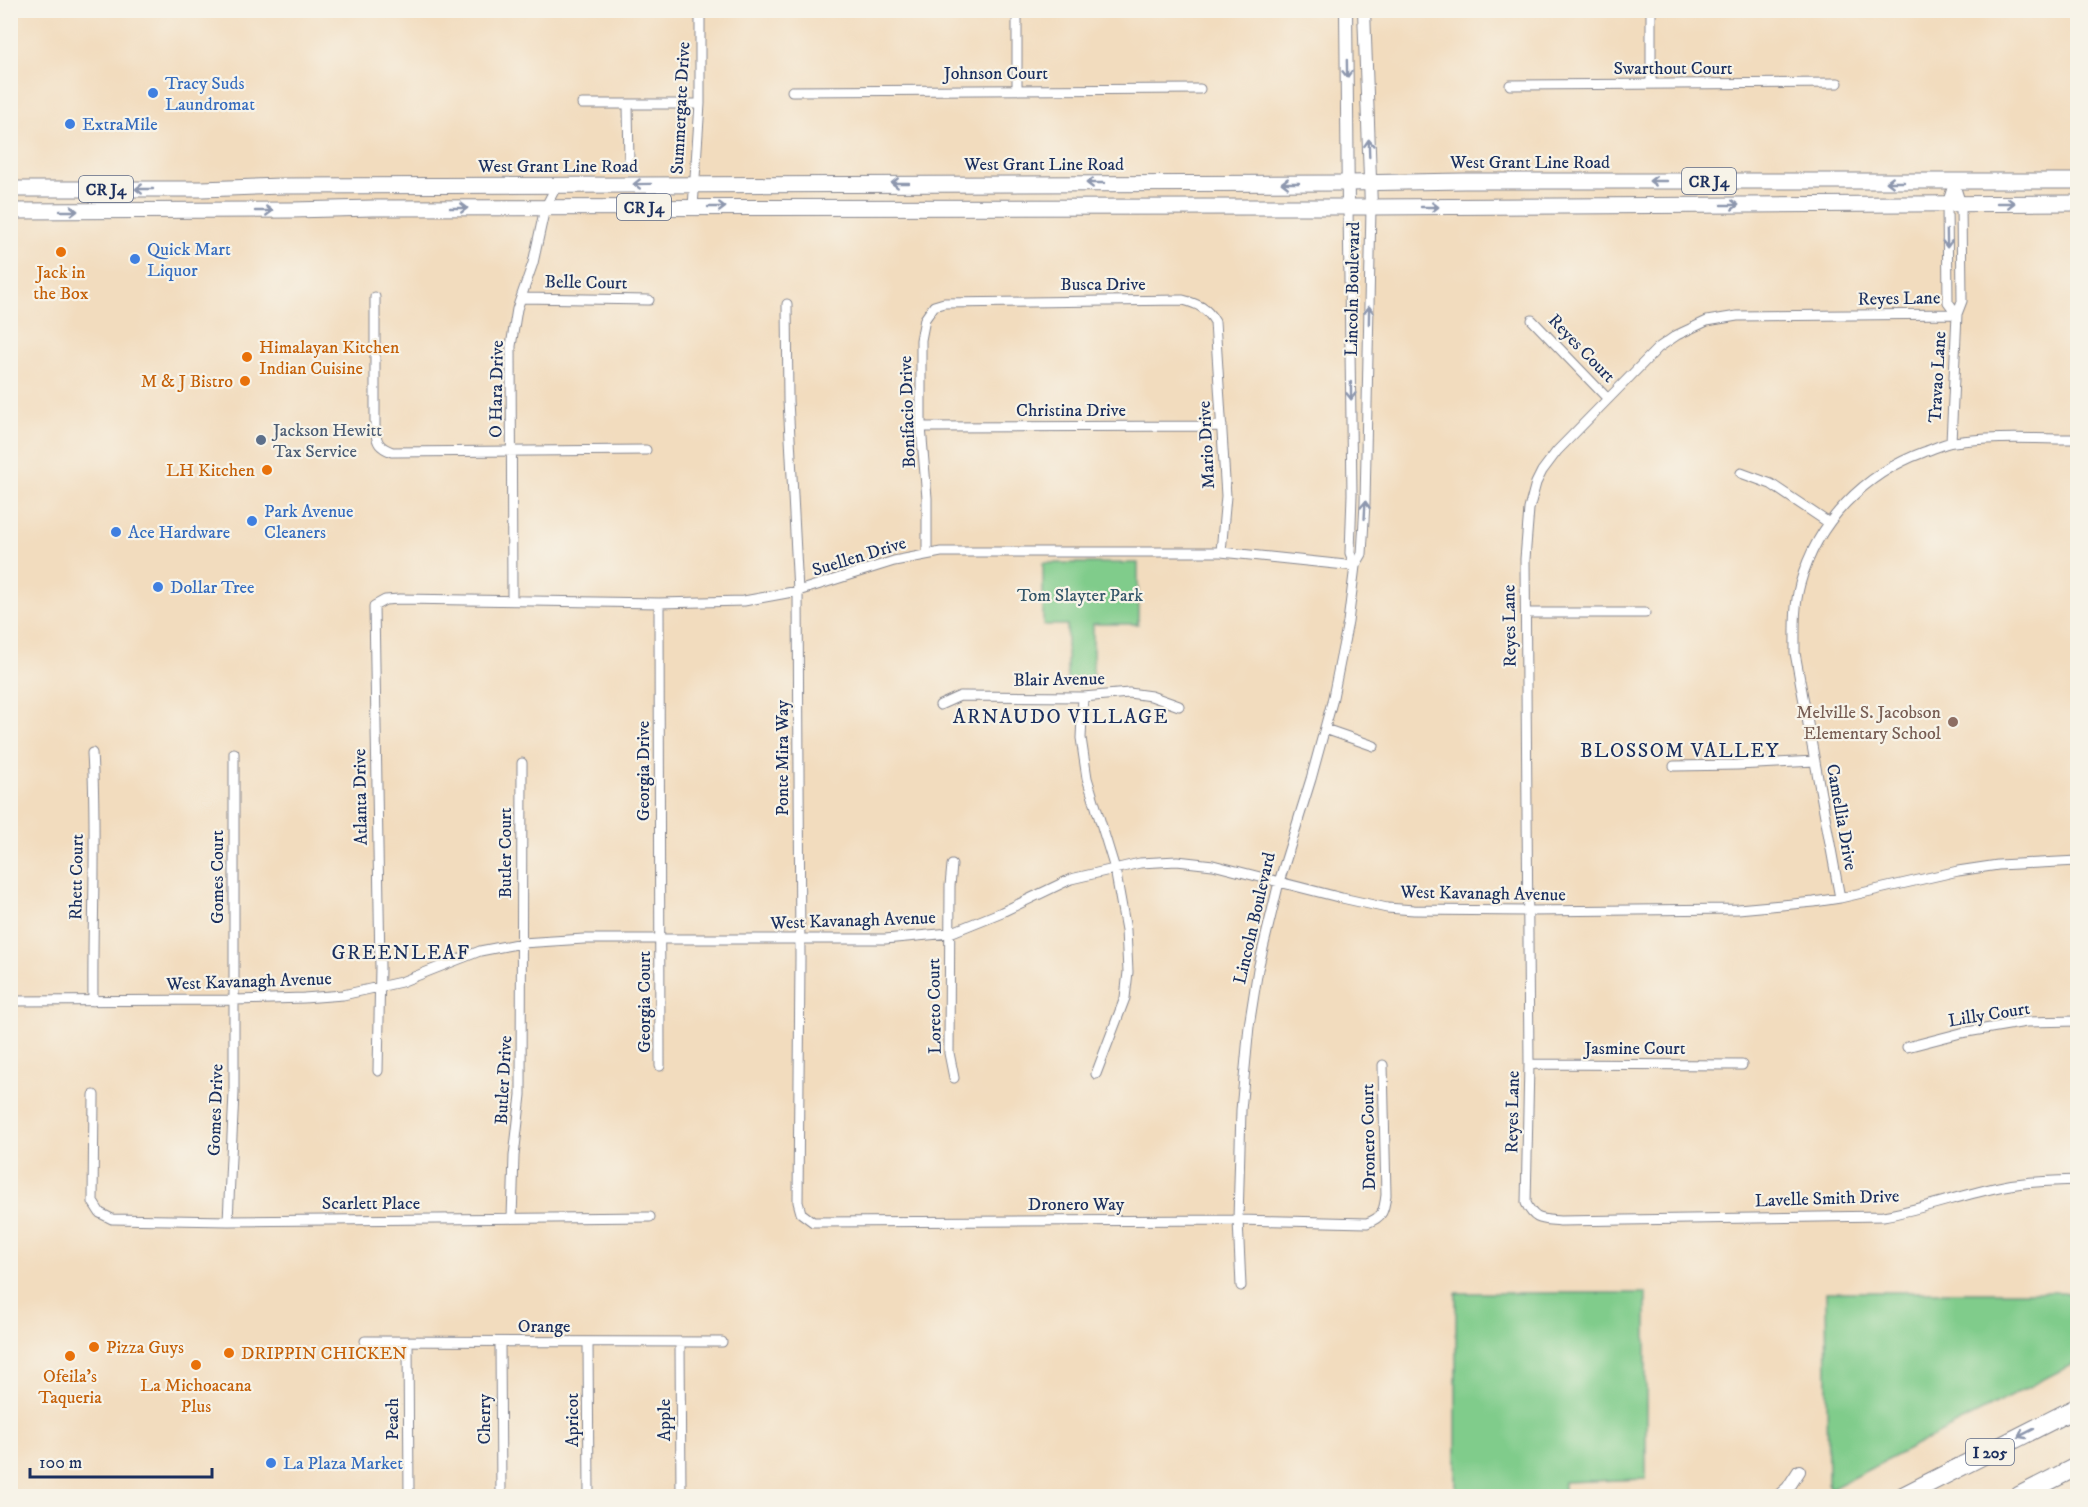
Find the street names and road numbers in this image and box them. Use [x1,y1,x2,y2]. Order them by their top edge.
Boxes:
street label: Summergate Drive [667,41,695,175]
street label: Swarthout Court [1613,58,1733,80]
street label: Johnson Court [942,63,1048,85]
street label: West Grant Line Road [1449,152,1610,174]
street label: West Grant Line Road [963,154,1124,176]
street label: West Grant Line Road [477,156,638,178]
road number: CR J4 [1682,168,1736,194]
road number: CR J4 [79,176,133,202]
road number: CR J4 [617,194,671,220]
street label: Lincoln Boulevard [1341,221,1365,357]
street label: Belle Court [544,271,628,295]
street label: Busca Drive [1060,274,1146,296]
street label: Reyes Lane [1858,287,1941,311]
street label: Reyes Court [1543,310,1620,388]
street label: Travao Lane [1925,331,1951,423]
street label: O Hara Drive [485,340,509,438]
street label: Bonifacio Drive [895,355,921,469]
street label: Christina Drive [1016,400,1126,422]
street label: Mario Drive [1194,400,1220,490]
street label: Suellen Drive [810,532,909,582]
street label: Reyes Lane [1498,584,1522,667]
street label: Blair Avenue [1013,668,1105,692]
street label: Ponte Mira Way [772,700,794,816]
street label: Georgia Drive [633,721,655,821]
street label: Atlanta Drive [349,748,373,846]
street label: Camellia Drive [1821,762,1861,872]
street label: Butler Court [495,807,517,899]
street label: Gomes Court [207,830,229,924]
street label: Rhett Court [65,834,89,920]
street label: Lincoln Boulevard [1229,850,1281,986]
street label: West Kavanagh Avenue [1399,882,1566,906]
street label: West Kavanagh Avenue [769,907,936,935]
street label: Georgia Court [634,951,656,1053]
street label: Loreto Court [923,958,947,1054]
street label: West Kavanagh Avenue [165,968,332,996]
street label: Lilly Court [1947,998,2032,1032]
street label: Butler Drive [491,1035,517,1125]
street label: Jasmine Court [1582,1038,1686,1060]
street label: Gomes Drive [203,1064,229,1157]
street label: Reyes Lane [1501,1071,1525,1154]
street label: Dronero Court [1357,1083,1381,1191]
street label: Lavelle Smith Drive [1754,1185,1900,1213]
street label: Scarlett Place [322,1193,420,1215]
street label: Dronero Way [1028,1194,1125,1216]
street label: Orange [518,1316,570,1338]
street label: Cherry [474,1393,496,1444]
street label: Apricot [562,1393,584,1447]
street label: Peach [382,1397,404,1440]
street label: Apple [654,1399,676,1441]
road number: I 205 [1966,1439,2014,1465]

